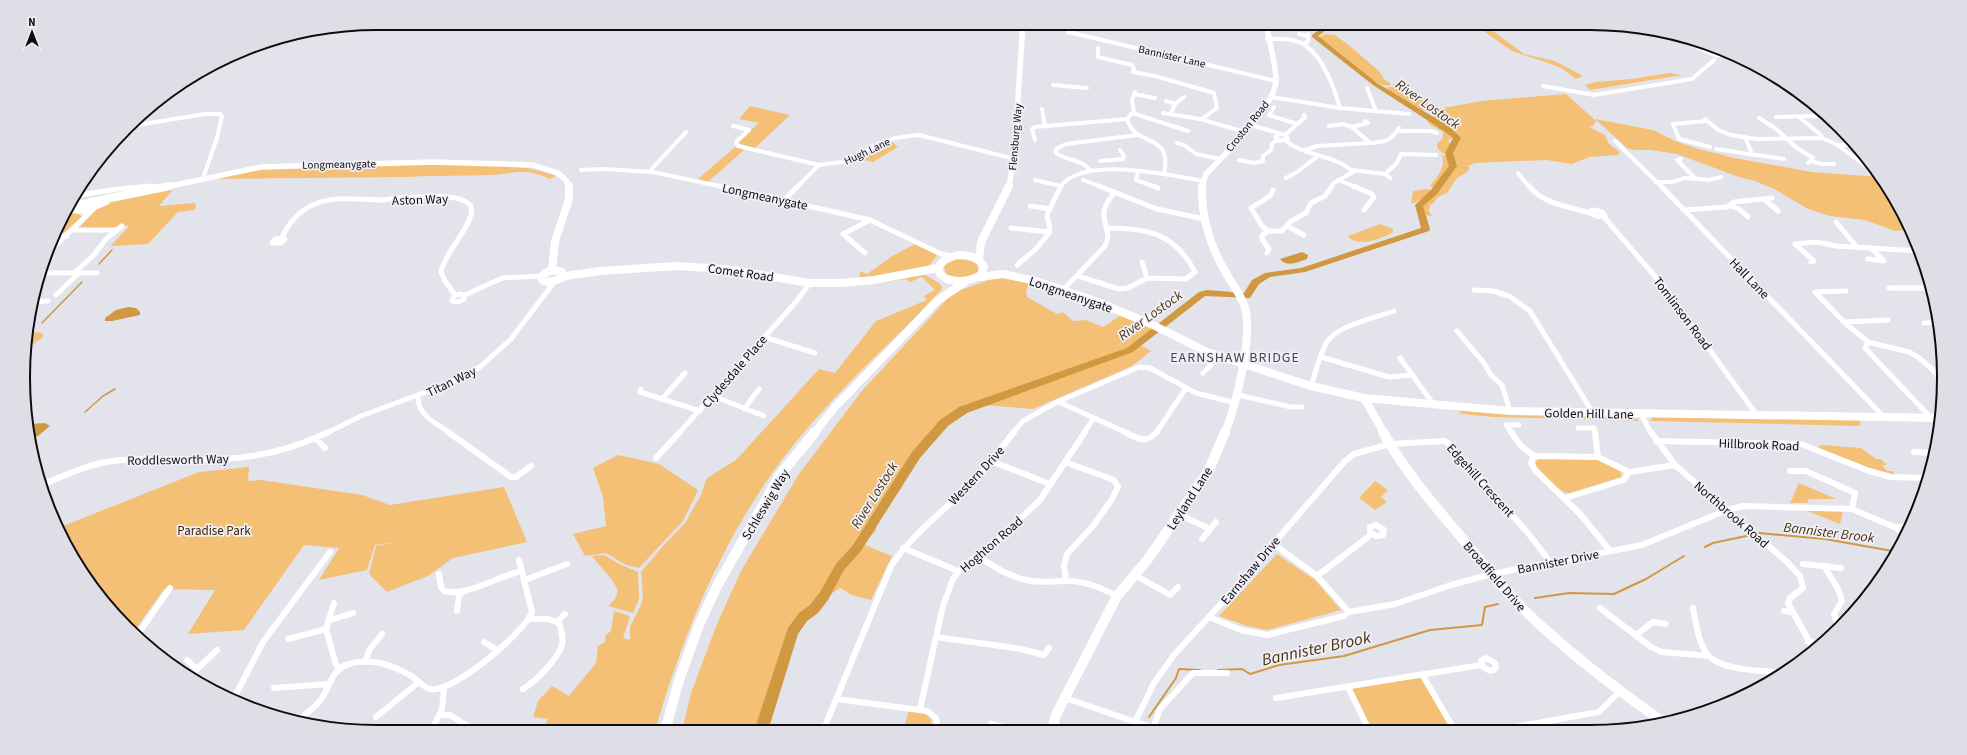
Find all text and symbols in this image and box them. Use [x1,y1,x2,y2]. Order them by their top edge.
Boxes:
north arrow [12,12,52,52]
text: N [28,15,36,30]
street label: Bannister Lane [1137,41,1207,72]
water label: River Lostock [1391,75,1464,135]
street label: Croston Road [1222,98,1273,155]
street label: Flensburg Way [1005,103,1026,171]
street label: Hugh Lane [842,134,893,169]
street label: Longmeanygate [302,156,376,173]
street label: Longmeanygate [720,179,809,215]
street label: Aston Way [392,190,448,210]
street label: Hall Lane [1725,254,1773,303]
street label: Comet Road [707,259,775,287]
street label: Longmeanygate [1027,272,1115,318]
street label: Tomlinson Road [1649,273,1716,354]
water label: River Lostock [1114,285,1187,346]
street label: Clydesdale Place [698,331,772,412]
district label: EARNSHAW BRIDGE [1170,348,1300,368]
street label: Titan Way [424,362,479,402]
street label: Golden Hill Lane [1544,404,1634,424]
street label: Hillbrook Road [1718,435,1800,455]
street label: Edgehill Crescent [1442,440,1519,522]
street label: Western Drive [945,442,1009,509]
street label: Roddlesworth Way [127,450,229,470]
water label: River Lostock [846,458,903,533]
street label: Leyland Lane [1163,463,1217,534]
street label: Schleswig Way [738,466,794,543]
street label: Northbrook Road [1690,477,1773,552]
street label: Hoghton Road [956,512,1027,577]
water label: Bannister Brook [1782,517,1876,549]
park label: Paradise Park [177,522,251,540]
street label: Earnshaw Drive [1217,533,1285,609]
street label: Broadfield Drive [1459,538,1530,616]
street label: Bannister Drive [1516,545,1601,579]
water label: Bannister Brook [1259,626,1374,672]

